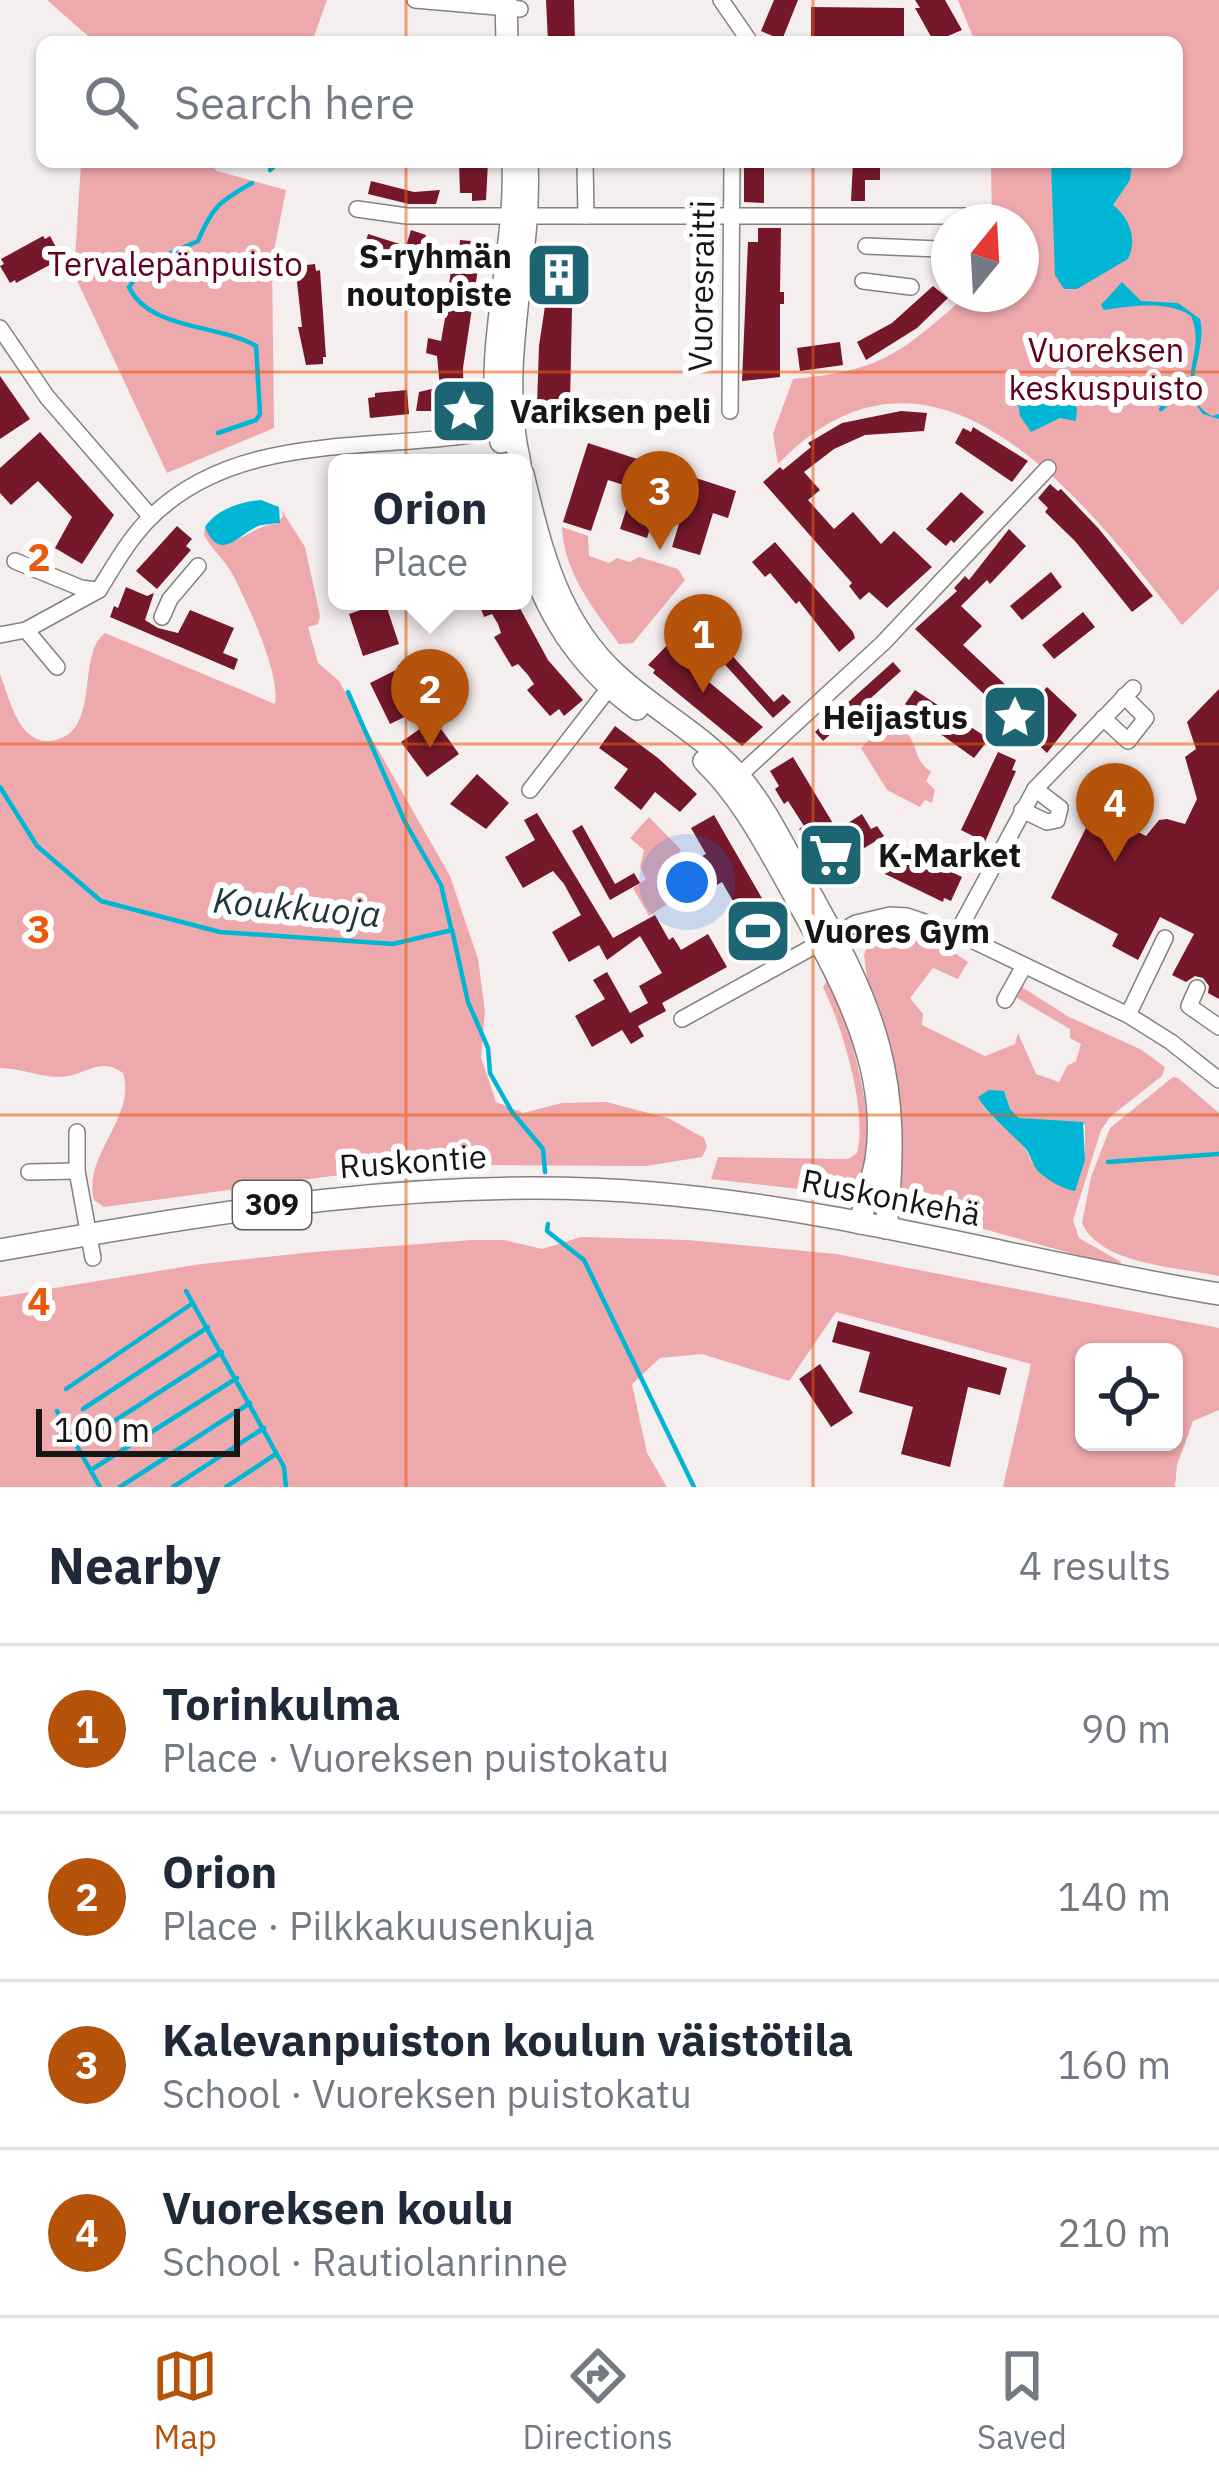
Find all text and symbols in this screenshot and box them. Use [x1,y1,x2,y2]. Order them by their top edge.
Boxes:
search box [36,36,1183,168]
icon: search [78,69,144,135]
text: Search here [174,73,415,131]
street label: Vuoresraitti [678,200,723,372]
north arrow [931,204,1039,312]
place label: S-ryhmän noutopiste [346,234,512,315]
building icon: S-ryhmän noutopiste [524,240,594,310]
park label: Tervalepänpuisto [47,242,303,285]
park label: Vuoreksen keskuspuisto [1009,328,1203,409]
place icon: Variksen peli [429,376,499,446]
place label: Variksen peli [510,389,711,432]
pin: 3 [621,451,699,550]
popup [328,454,532,610]
text: Orion [372,478,488,536]
text: 2 [27,531,51,582]
text: Place [372,536,468,587]
pin: 1 [664,594,742,693]
pin: 2 [391,649,469,748]
place icon: Heijastus [980,682,1050,752]
place label: Heijastus [823,695,968,738]
pin: 4 [1076,763,1154,862]
supermarket icon: K-Market [796,820,866,890]
place label: K-Market [878,833,1021,876]
your location [657,852,717,912]
water label: Koukkuoja [211,876,383,937]
sports icon: Vuores Gym [723,896,793,966]
text: 3 [27,903,51,954]
place label: Vuores Gym [804,909,990,952]
street label: Ruskontie [338,1134,488,1187]
street label: Ruskonkehä [798,1158,984,1235]
road number: 309 [233,1181,311,1229]
text: 4 [27,1275,51,1326]
map controls [1075,1343,1183,1451]
button: locate [1075,1343,1183,1451]
scale bar [36,1403,240,1456]
text: 100 m [54,1408,150,1451]
text: Nearby [48,1532,221,1598]
text: 4 results [1019,1540,1171,1591]
text: Torinkulma [162,1674,400,1732]
text: 1 [75,1703,99,1754]
text: 90 m [1081,1703,1171,1754]
text: Place · Vuoreksen puistokatu [162,1732,669,1783]
text: Orion [162,1842,277,1900]
text: 2 [75,1871,99,1922]
text: 140 m [1058,1871,1171,1922]
text: Place · Pilkkakuusenkuja [162,1900,595,1951]
text: Kalevanpuiston koulun väistötila [162,2010,853,2068]
text: 3 [75,2039,99,2090]
text: 160 m [1058,2039,1171,2090]
text: School · Vuoreksen puistokatu [162,2068,692,2119]
text: Vuoreksen koulu [162,2178,514,2236]
text: 4 [75,2207,99,2258]
text: 210 m [1058,2207,1171,2258]
text: School · Rautiolanrinne [162,2236,568,2287]
tab: Map [152,2343,218,2458]
tab: Directions [523,2343,673,2458]
tab: Saved [977,2343,1067,2458]

